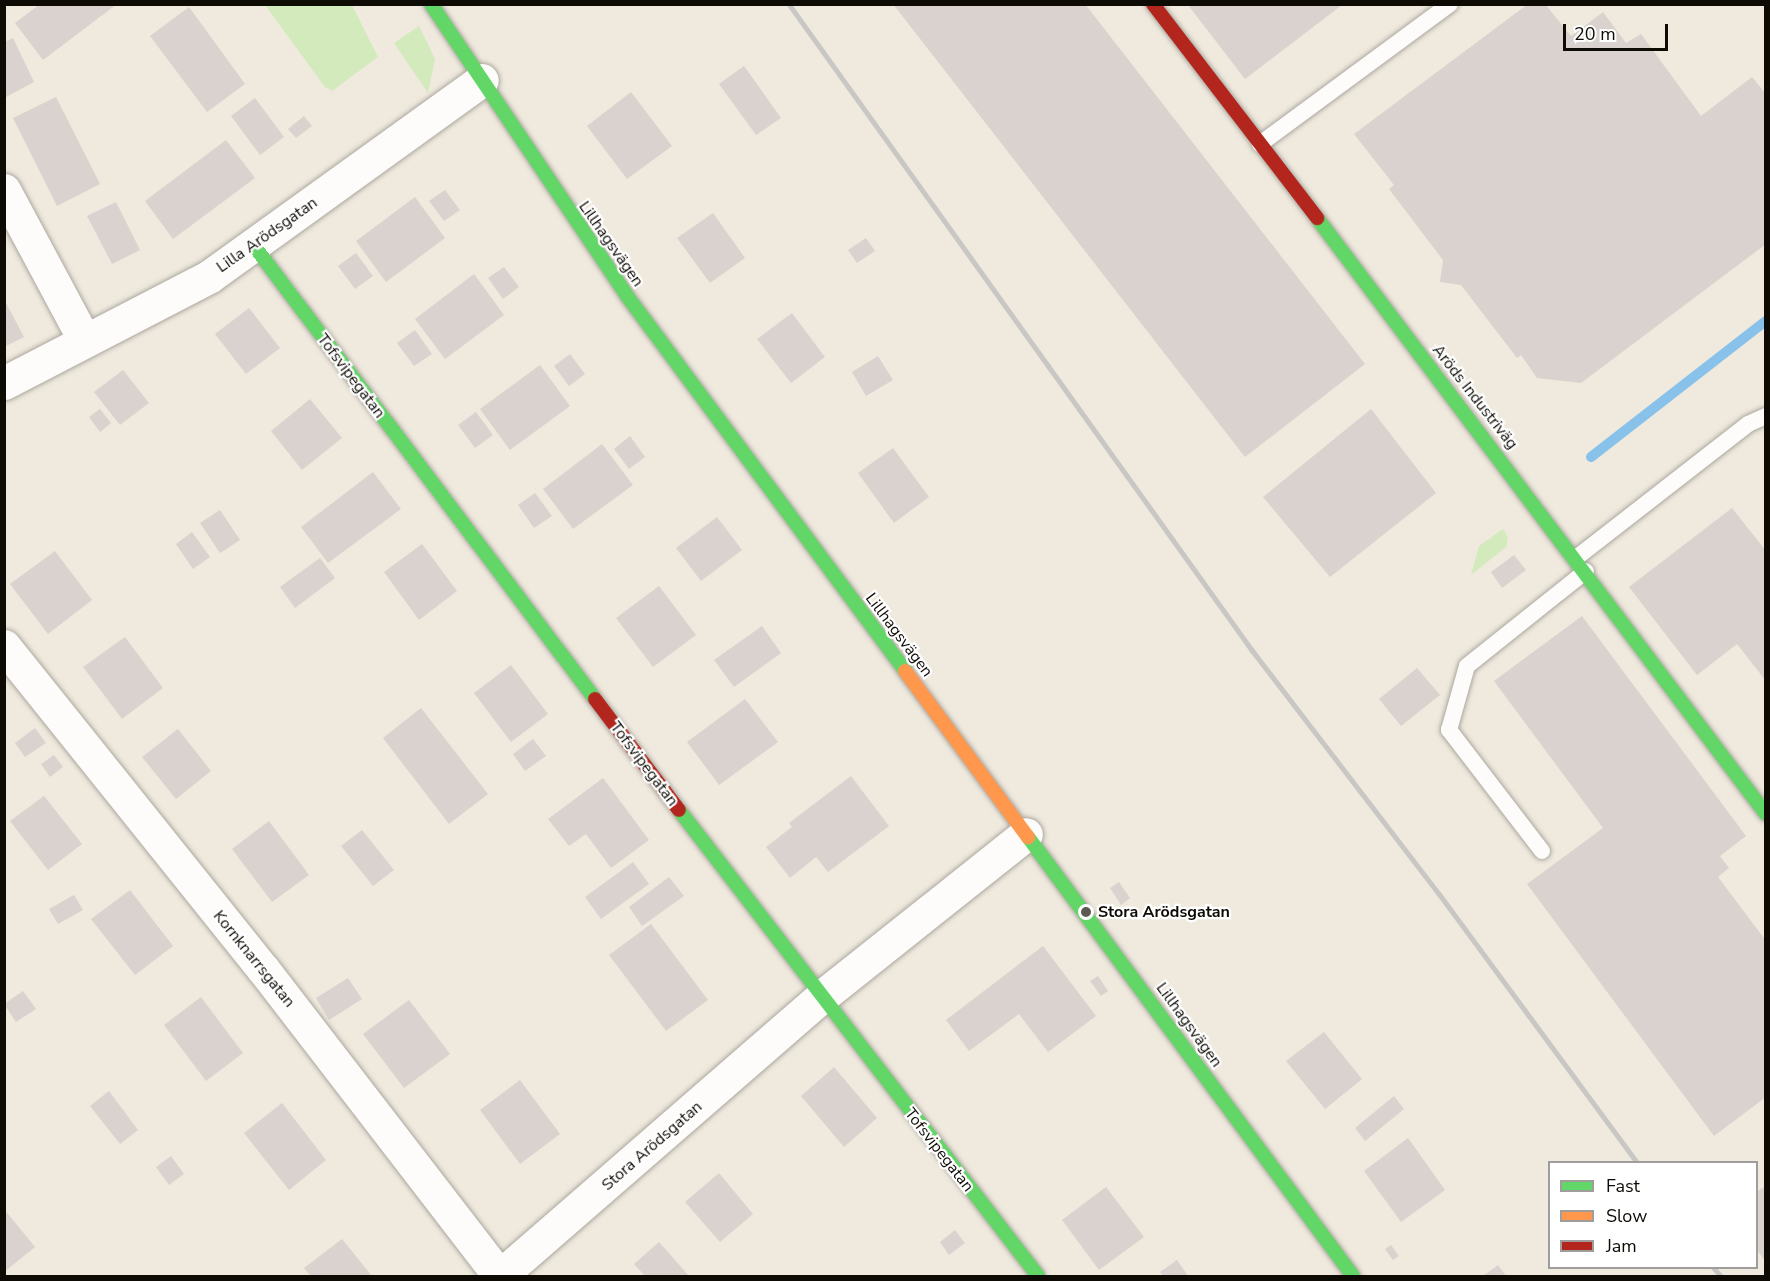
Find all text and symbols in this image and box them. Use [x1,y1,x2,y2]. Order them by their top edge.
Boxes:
scale bar [1566,12,1671,50]
text: 20 m [1574,22,1616,46]
street label: Lilla Arödsgatan [213,193,321,277]
street label: Lillhagsvägen [574,198,648,290]
street label: Tofsvipegatan [313,330,389,422]
street label: Aröds Industriväg [1428,341,1522,453]
street label: Lillhagsvägen [861,589,937,681]
street label: Tofsvipegatan [606,718,682,810]
place label: Stora Arödsgatan [1098,902,1230,922]
marker: Stora Arödsgatan [1079,905,1093,919]
street label: Kornknarrsgatan [209,907,299,1011]
street label: Lillhagsvägen [1152,979,1226,1071]
street label: Stora Arödsgatan [598,1097,706,1195]
street label: Tofsvipegatan [900,1104,978,1196]
legend [1548,1161,1758,1269]
text: Fast [1606,1174,1640,1198]
text: Slow [1606,1204,1647,1228]
text: Jam [1606,1234,1637,1258]

